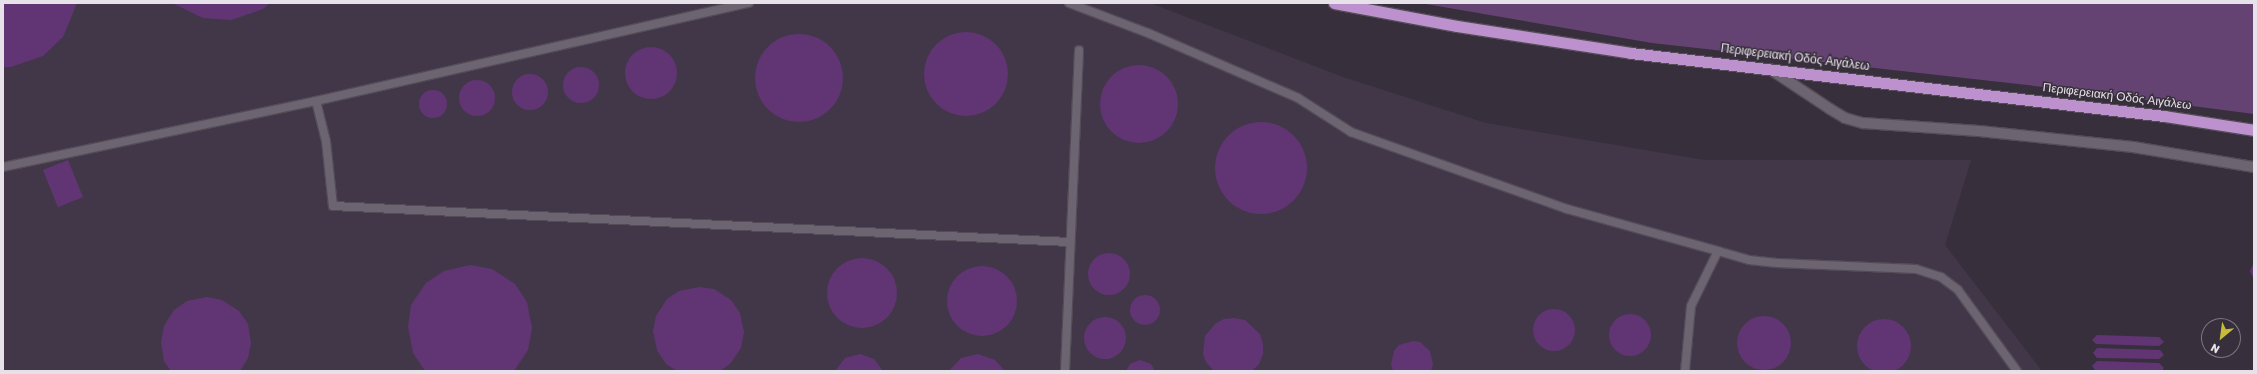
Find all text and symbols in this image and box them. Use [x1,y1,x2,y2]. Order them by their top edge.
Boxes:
street label: Περιφερειακή Οδός Αιγάλεω [1720,42,1870,74]
street label: Περιφερειακή Οδός Αιγάλεω [2042,81,2192,113]
north arrow [2201,318,2241,358]
text: N [2209,340,2222,356]

